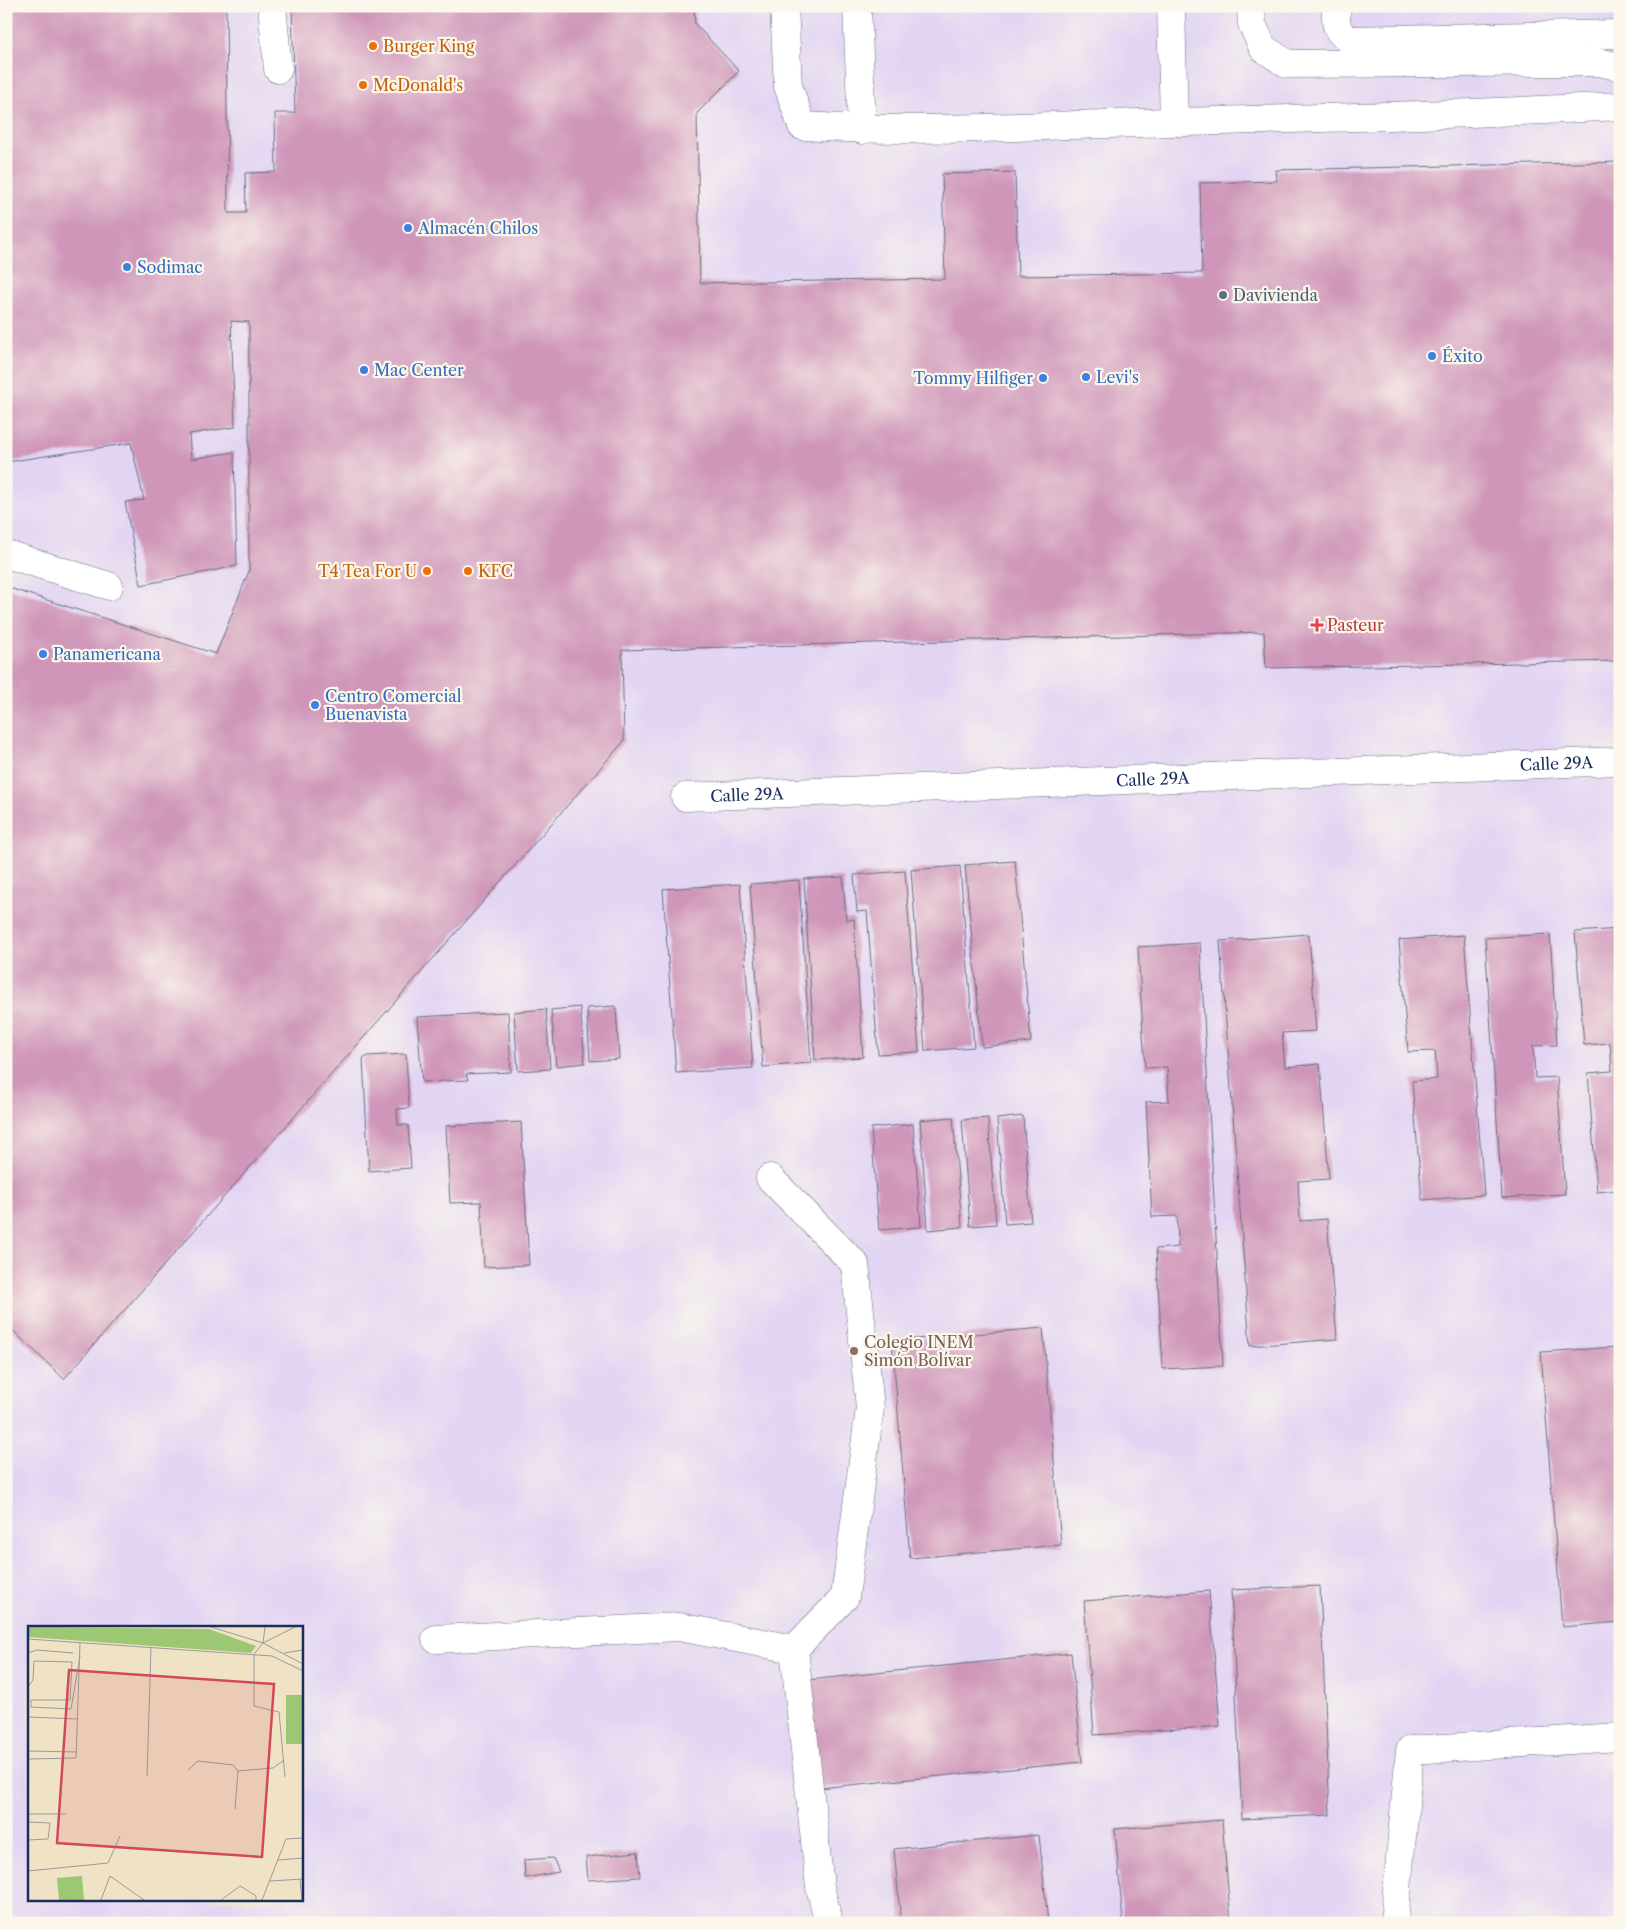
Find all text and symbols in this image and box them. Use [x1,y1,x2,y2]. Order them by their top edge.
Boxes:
place label: Burger King [383,36,475,56]
marker: Burger King [367,40,379,52]
place label: McDonald's [373,75,463,95]
marker: McDonald's [357,79,369,91]
place label: Almacén Chilos [417,218,538,238]
marker: Almacén Chilos [402,222,414,234]
place label: Sodimac [137,257,203,277]
marker: Sodimac [121,261,133,273]
place label: Davivienda [1233,285,1319,305]
marker: Davivienda [1217,289,1229,301]
place label: Éxito [1442,346,1483,366]
marker: Éxito [1426,350,1438,362]
place label: Mac Center [374,360,464,380]
marker: Mac Center [358,364,370,376]
place label: Levi's [1096,367,1139,387]
place label: Tommy Hilfiger [913,368,1033,388]
marker: Levi's [1080,371,1092,383]
marker: Tommy Hilfiger [1037,372,1049,384]
place label: T4 Tea For U [318,561,417,581]
place label: KFC [478,561,513,581]
marker: T4 Tea For U [421,565,433,577]
marker: KFC [462,565,474,577]
place label: Pasteur [1327,615,1384,635]
marker: Pasteur [1311,619,1323,631]
place label: Panamericana [53,644,162,664]
marker: Panamericana [37,648,49,660]
place label: Centro Comercial Buenavista [325,686,462,724]
marker: Centro Comercial Buenavista [309,699,321,711]
street label: Calle 29A [1519,752,1595,775]
street label: Calle 29A [1116,768,1191,790]
street label: Calle 29A [710,783,785,806]
place label: Colegio INEM Simón Bolívar [864,1332,974,1370]
marker: Colegio INEM Simón Bolívar [848,1345,860,1357]
inset map [28,1626,302,1902]

